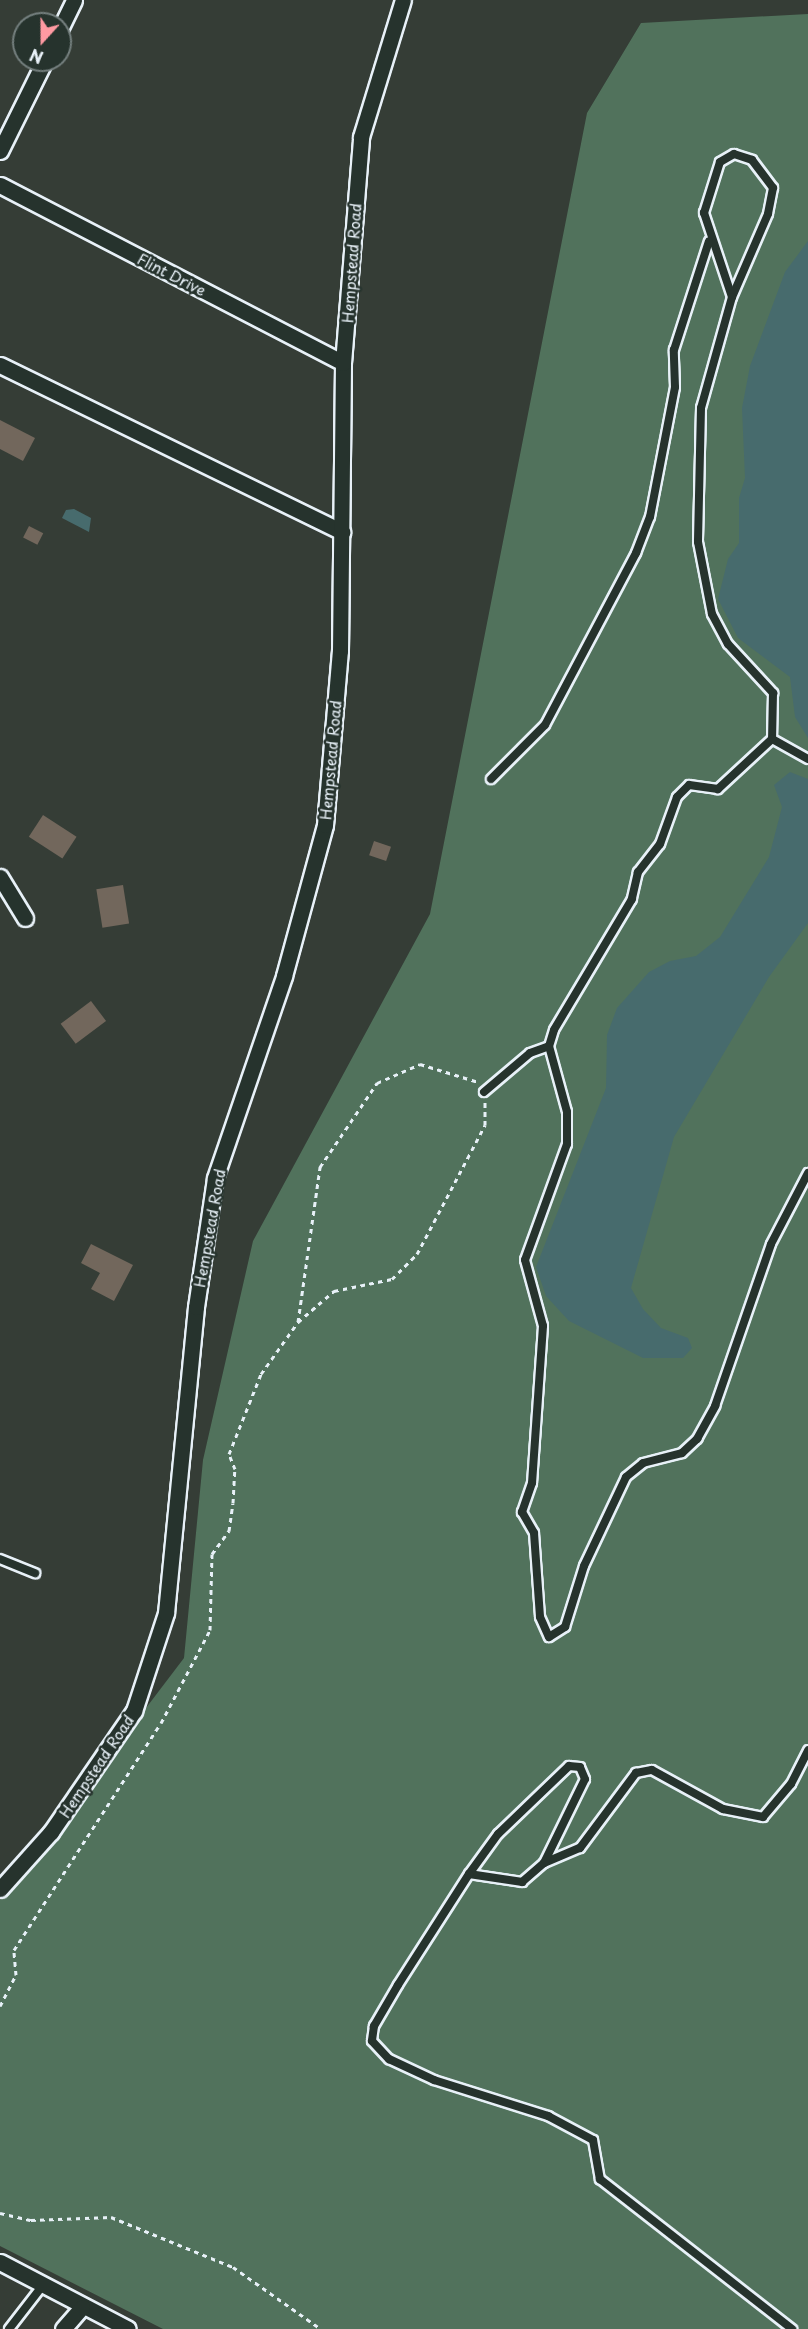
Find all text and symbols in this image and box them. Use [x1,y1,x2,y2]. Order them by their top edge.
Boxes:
north arrow [12,12,72,72]
text: N [26,43,46,70]
street label: Hempstead Road [338,202,364,324]
street label: Flint Drive [134,249,210,299]
street label: Hempstead Road [316,699,344,821]
street label: Hempstead Road [190,1167,228,1289]
street label: Hempstead Road [55,1711,137,1821]

